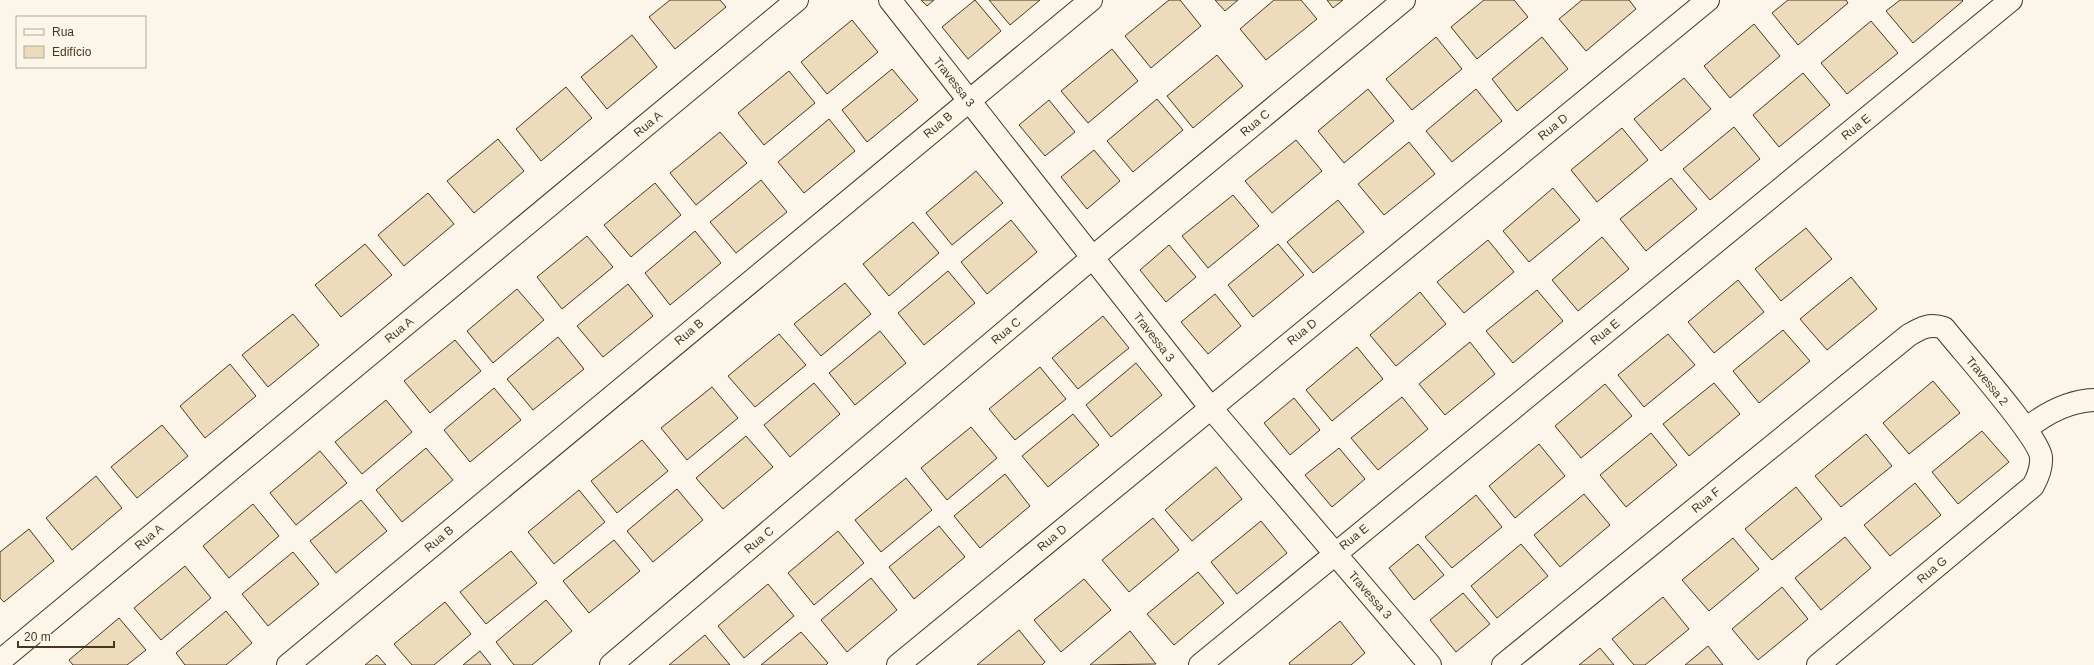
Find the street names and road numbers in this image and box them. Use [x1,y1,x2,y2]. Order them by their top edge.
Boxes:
street label: Travessa 3 [930,54,978,110]
street label: Rua C [1237,106,1273,139]
street label: Rua A [631,108,665,140]
street label: Rua B [921,109,955,141]
street label: Rua D [1535,111,1571,143]
street label: Rua E [1839,111,1873,143]
street label: Travessa 3 [1130,309,1178,365]
street label: Rua A [382,314,416,346]
street label: Rua C [988,314,1024,347]
street label: Rua B [672,316,706,348]
street label: Rua D [1284,316,1320,348]
street label: Rua E [1588,316,1622,348]
street label: Travessa 2 [1963,354,2011,409]
street label: Rua F [1689,484,1723,516]
street label: Rua A [132,521,166,553]
street label: Rua D [1034,521,1070,554]
street label: Rua E [1337,521,1371,553]
street label: Rua B [422,523,456,555]
street label: Rua C [741,523,777,556]
street label: Rua G [1914,553,1950,587]
street label: Travessa 3 [1345,568,1395,622]

